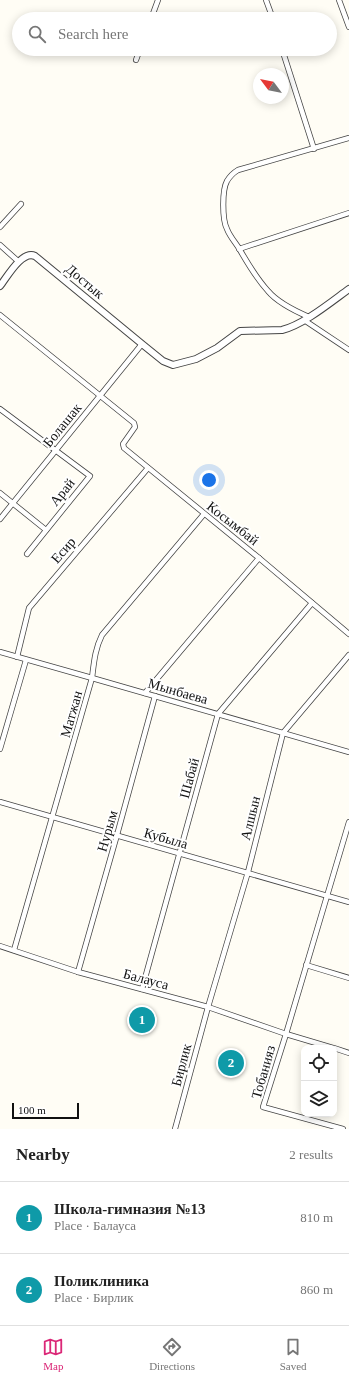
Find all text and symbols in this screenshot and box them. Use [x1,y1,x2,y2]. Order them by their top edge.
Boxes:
search box [12,12,337,56]
icon: search [26,23,48,45]
text: Search here [58,26,128,42]
north arrow [253,68,289,104]
street label: Достык [62,261,107,302]
street label: Болашак [40,400,85,450]
your location [199,470,219,490]
street label: Арай [47,475,78,509]
street label: Косымбай [204,499,262,548]
street label: Есир [48,534,79,566]
street label: Мынбаева [146,676,210,707]
street label: Матжан [58,689,85,739]
street label: Шабай [177,756,202,800]
street label: Алшын [238,794,263,842]
street label: Нурым [94,809,121,854]
street label: Кубыла [142,825,190,852]
street label: Балауса [121,966,171,993]
pin: 1 [129,1005,155,1035]
street label: Бирлик [169,1042,194,1088]
street label: Тобанияз [249,1043,278,1101]
map controls [301,1045,337,1117]
button: locate [301,1045,337,1081]
pin: 2 [218,1048,244,1078]
button: layers [301,1081,337,1117]
scale bar [12,1101,79,1120]
text: 100 m [18,1104,46,1116]
text: Nearby [16,1145,70,1164]
text: 2 results [289,1147,333,1162]
text: Школа-гимназия №13 [54,1201,206,1217]
text: 1 [26,1210,32,1225]
text: 810 m [300,1210,333,1225]
text: Place · Балауса [54,1218,136,1233]
text: Поликлиника [54,1273,149,1289]
text: 2 [26,1282,32,1297]
text: 860 m [300,1282,333,1297]
text: Place · Бирлик [54,1290,134,1305]
tab: Map [42,1336,64,1372]
tab: Directions [149,1336,195,1372]
tab: Saved [280,1336,307,1372]

